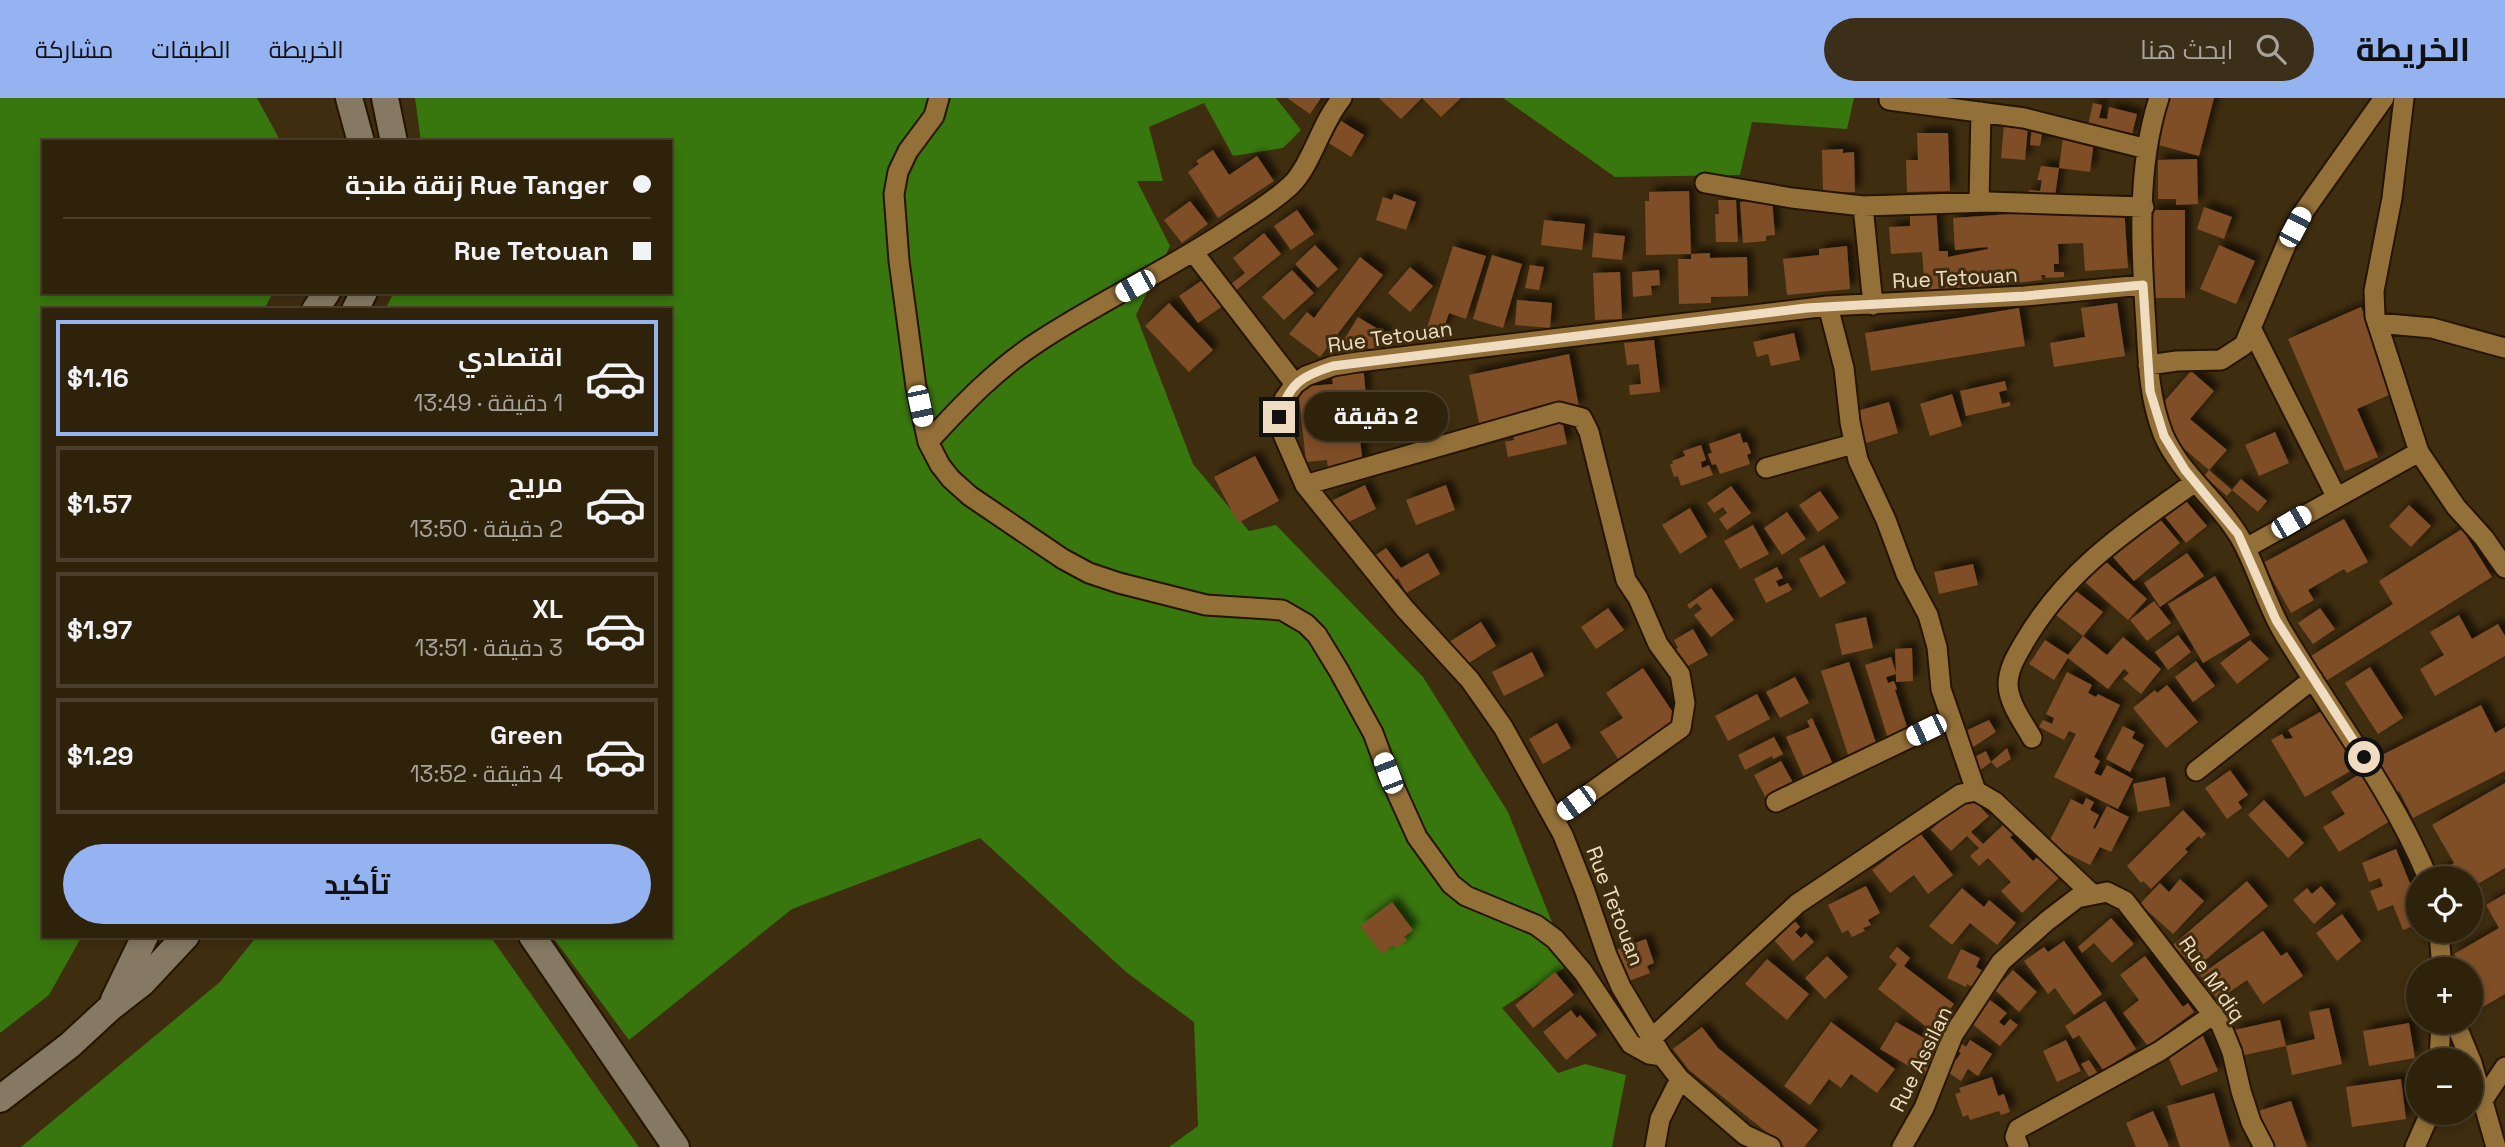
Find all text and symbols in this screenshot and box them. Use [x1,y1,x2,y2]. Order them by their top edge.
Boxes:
search box [1824,18,2314,81]
text: الخريطة [2356,29,2470,71]
icon: search [2252,30,2290,68]
text: ابحث هنا [2140,33,2234,67]
text: مشاركة [35,34,113,65]
text: الطبقات [151,34,231,65]
text: الخريطة [269,34,344,65]
text: Rue Tanger زنقة طنجة [345,168,609,202]
car [2276,204,2315,250]
text: Rue Tetouan [454,234,609,268]
street label: Rue Tetouan [1891,261,2018,294]
car [1112,267,1159,305]
street label: Rue Tetouan [1326,314,1454,359]
text: اقتصادي [458,340,563,374]
icon: car [584,347,647,410]
text: $1.16 [67,361,129,395]
car [906,383,935,429]
text: 1 دقيقة · 13:49 [414,388,563,418]
callout: 2 دقيقة [1304,392,1447,442]
route end [1263,401,1295,433]
text: 2 دقيقة [1334,401,1418,431]
text: مريح [508,466,563,500]
icon: car [584,473,647,536]
text: $1.57 [67,487,132,521]
car [2268,502,2315,542]
text: 2 دقيقة · 13:50 [409,514,563,544]
text: XL [532,592,563,626]
icon: car [584,599,647,662]
text: $1.97 [67,613,132,647]
text: 3 دقيقة · 13:51 [415,633,563,663]
car [1903,711,1950,749]
text: Green [490,718,563,752]
icon: car [584,725,647,788]
text: $1.29 [67,739,134,773]
route start [2348,741,2380,773]
car [1371,750,1406,796]
text: 4 دقيقة · 13:52 [410,759,563,789]
car [1553,782,1600,824]
street label: Rue Tetouan [1580,842,1651,969]
button: تأكيد [63,844,651,924]
map controls [2406,866,2483,1125]
button: locate [2406,866,2483,943]
street label: Rue M'diq [2173,930,2252,1027]
button: + [2406,957,2483,1034]
street label: Rue Assilan [1883,1002,1958,1116]
button: − [2406,1048,2483,1125]

